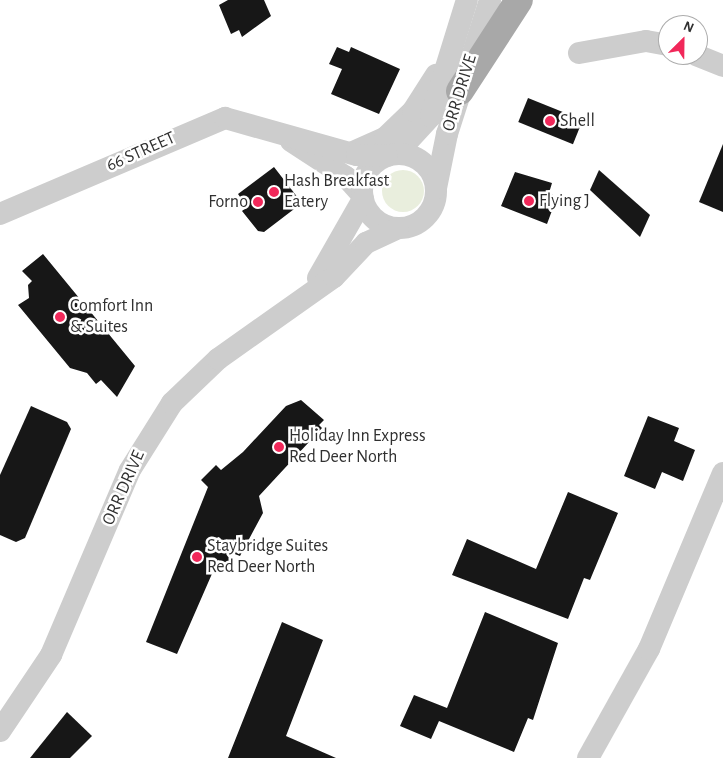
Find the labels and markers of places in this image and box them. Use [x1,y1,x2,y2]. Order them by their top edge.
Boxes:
place label: Shell [560,110,595,132]
marker: Shell [544,115,556,127]
place label: Hash Breakfast Eatery [284,171,389,213]
marker: Hash Breakfast Eatery [268,186,280,198]
place label: Flying J [539,190,590,212]
place label: Forno [208,191,248,213]
marker: Flying J [523,195,535,207]
marker: Forno [252,196,264,208]
place label: Comfort Inn & Suites [70,296,153,338]
marker: Comfort Inn & Suites [54,311,66,323]
place label: Holiday Inn Express Red Deer North [289,426,426,468]
marker: Holiday Inn Express Red Deer North [273,441,285,453]
place label: Staybridge Suites Red Deer North [207,536,328,578]
marker: Staybridge Suites Red Deer North [191,551,203,563]

